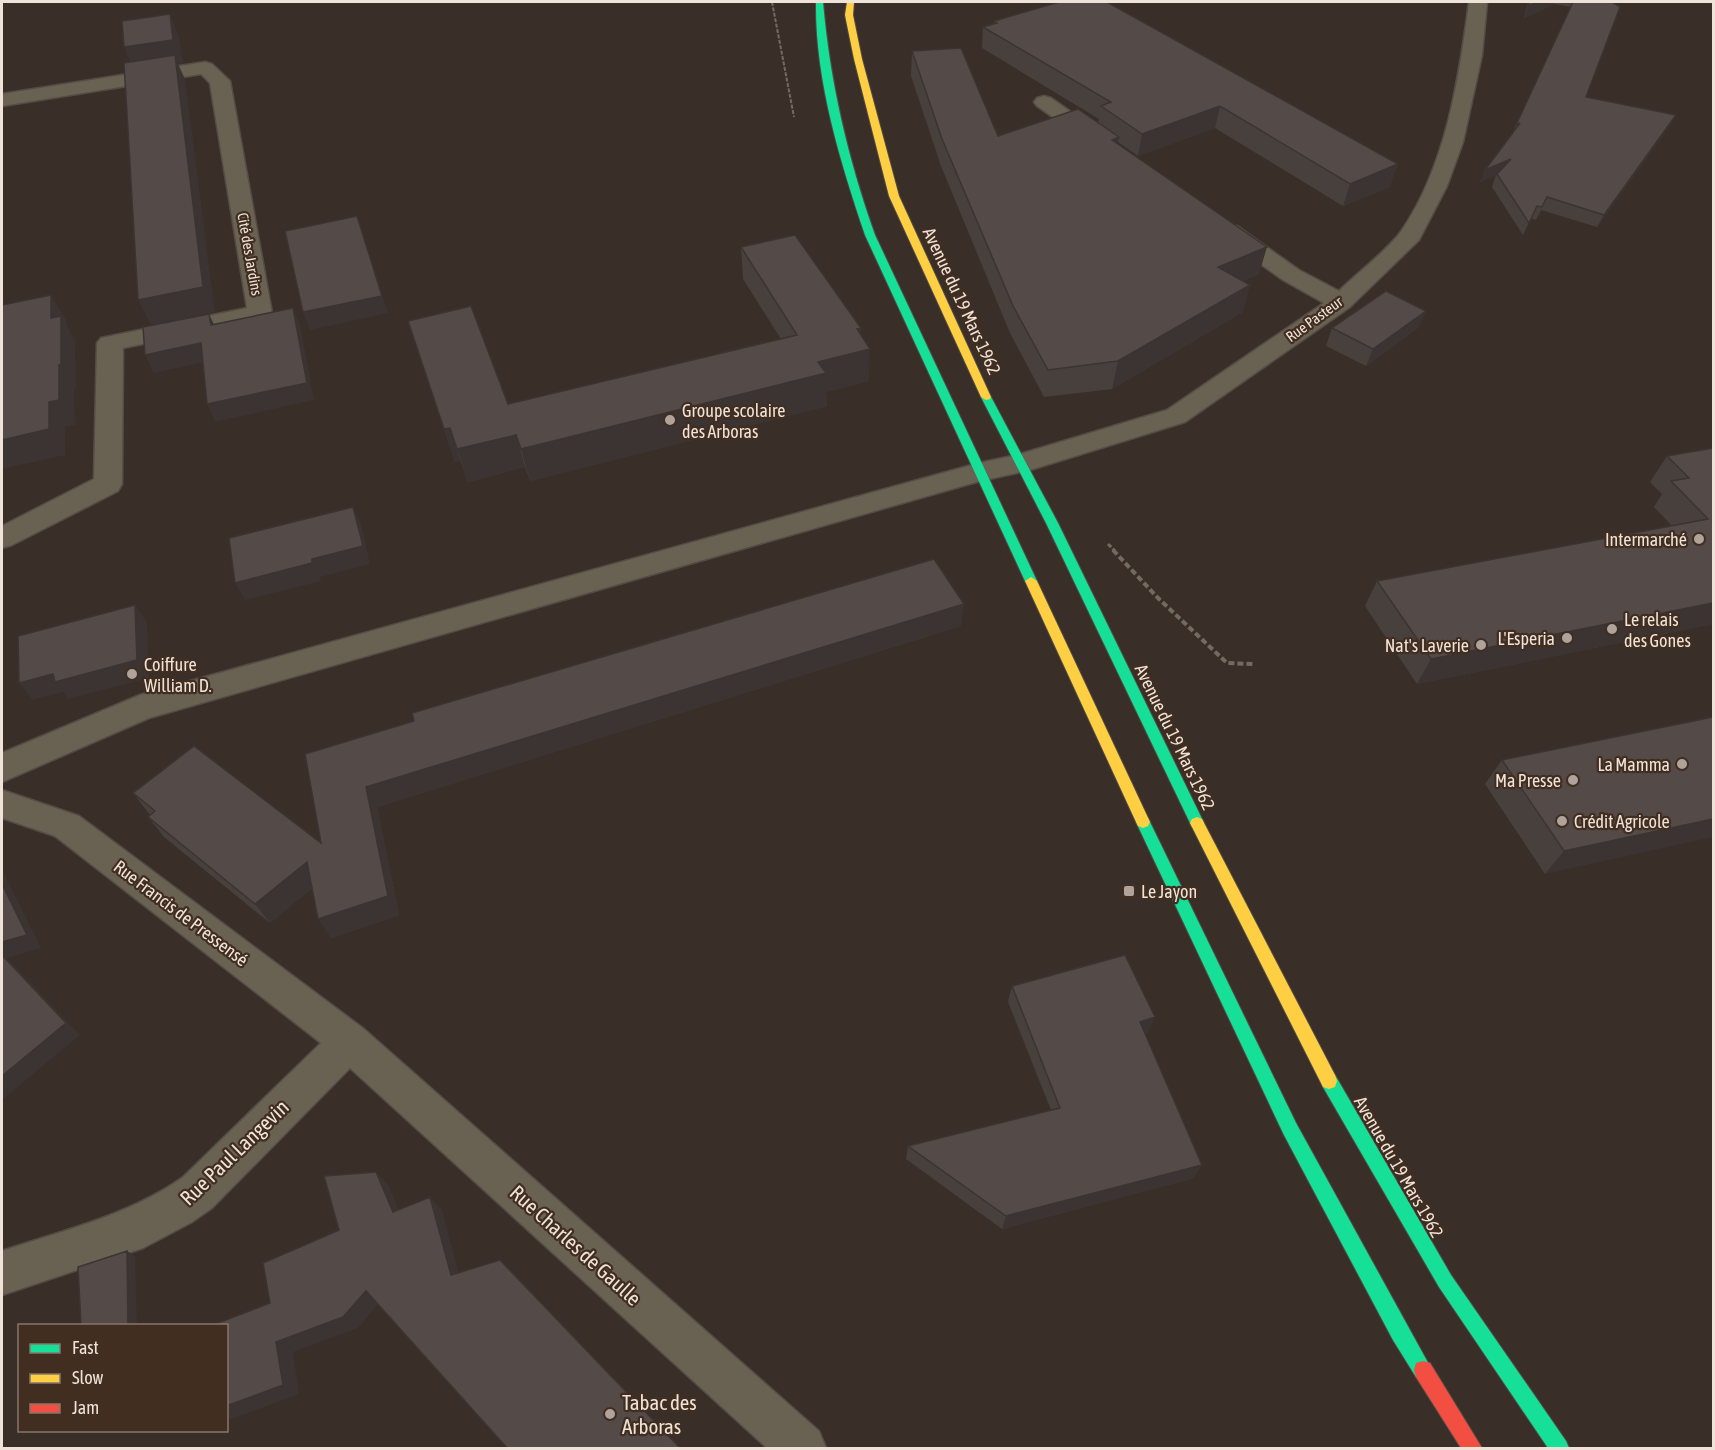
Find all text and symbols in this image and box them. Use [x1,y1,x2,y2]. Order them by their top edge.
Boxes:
street label: Cité des Jardins [234,211,266,297]
street label: Avenue du 19 Mars 1962 [919,224,1005,378]
street label: Rue Pasteur [1282,293,1346,345]
place label: Groupe scolaire des Arboras [682,400,785,442]
marker: Groupe scolaire des Arboras [663,413,677,427]
place label: Intermarché [1605,529,1687,550]
marker: Intermarché [1692,532,1706,546]
place label: Le relais des Gones [1624,609,1691,651]
marker: Le relais des Gones [1605,622,1619,636]
place label: L'Esperia [1497,628,1555,649]
marker: L'Esperia [1560,631,1574,645]
place label: Nat's Laverie [1385,635,1469,656]
marker: Nat's Laverie [1474,638,1488,652]
place label: Coiffure William D. [144,654,212,696]
street label: Avenue du 19 Mars 1962 [1131,661,1219,813]
marker: Coiffure William D. [125,667,139,681]
place label: La Mamma [1597,754,1670,775]
marker: La Mamma [1675,757,1689,771]
place label: Ma Presse [1495,770,1561,791]
marker: Ma Presse [1566,773,1580,787]
place label: Crédit Agricole [1574,811,1670,832]
marker: Crédit Agricole [1555,814,1569,828]
street label: Rue Francis de Pressensé [110,856,252,970]
place label: Le Jayon [1141,881,1197,902]
marker: Le Jayon [1122,884,1136,898]
street label: Avenue du 19 Mars 1962 [1350,1093,1448,1241]
street label: Rue Paul Langevin [175,1094,293,1210]
street label: Rue Charles de Gaulle [506,1180,646,1310]
legend [18,1324,228,1432]
text: Fast [72,1337,99,1358]
text: Slow [72,1367,103,1388]
place label: Tabac des Arboras [622,1390,697,1438]
text: Jam [72,1397,99,1418]
marker: Tabac des Arboras [603,1407,617,1421]

